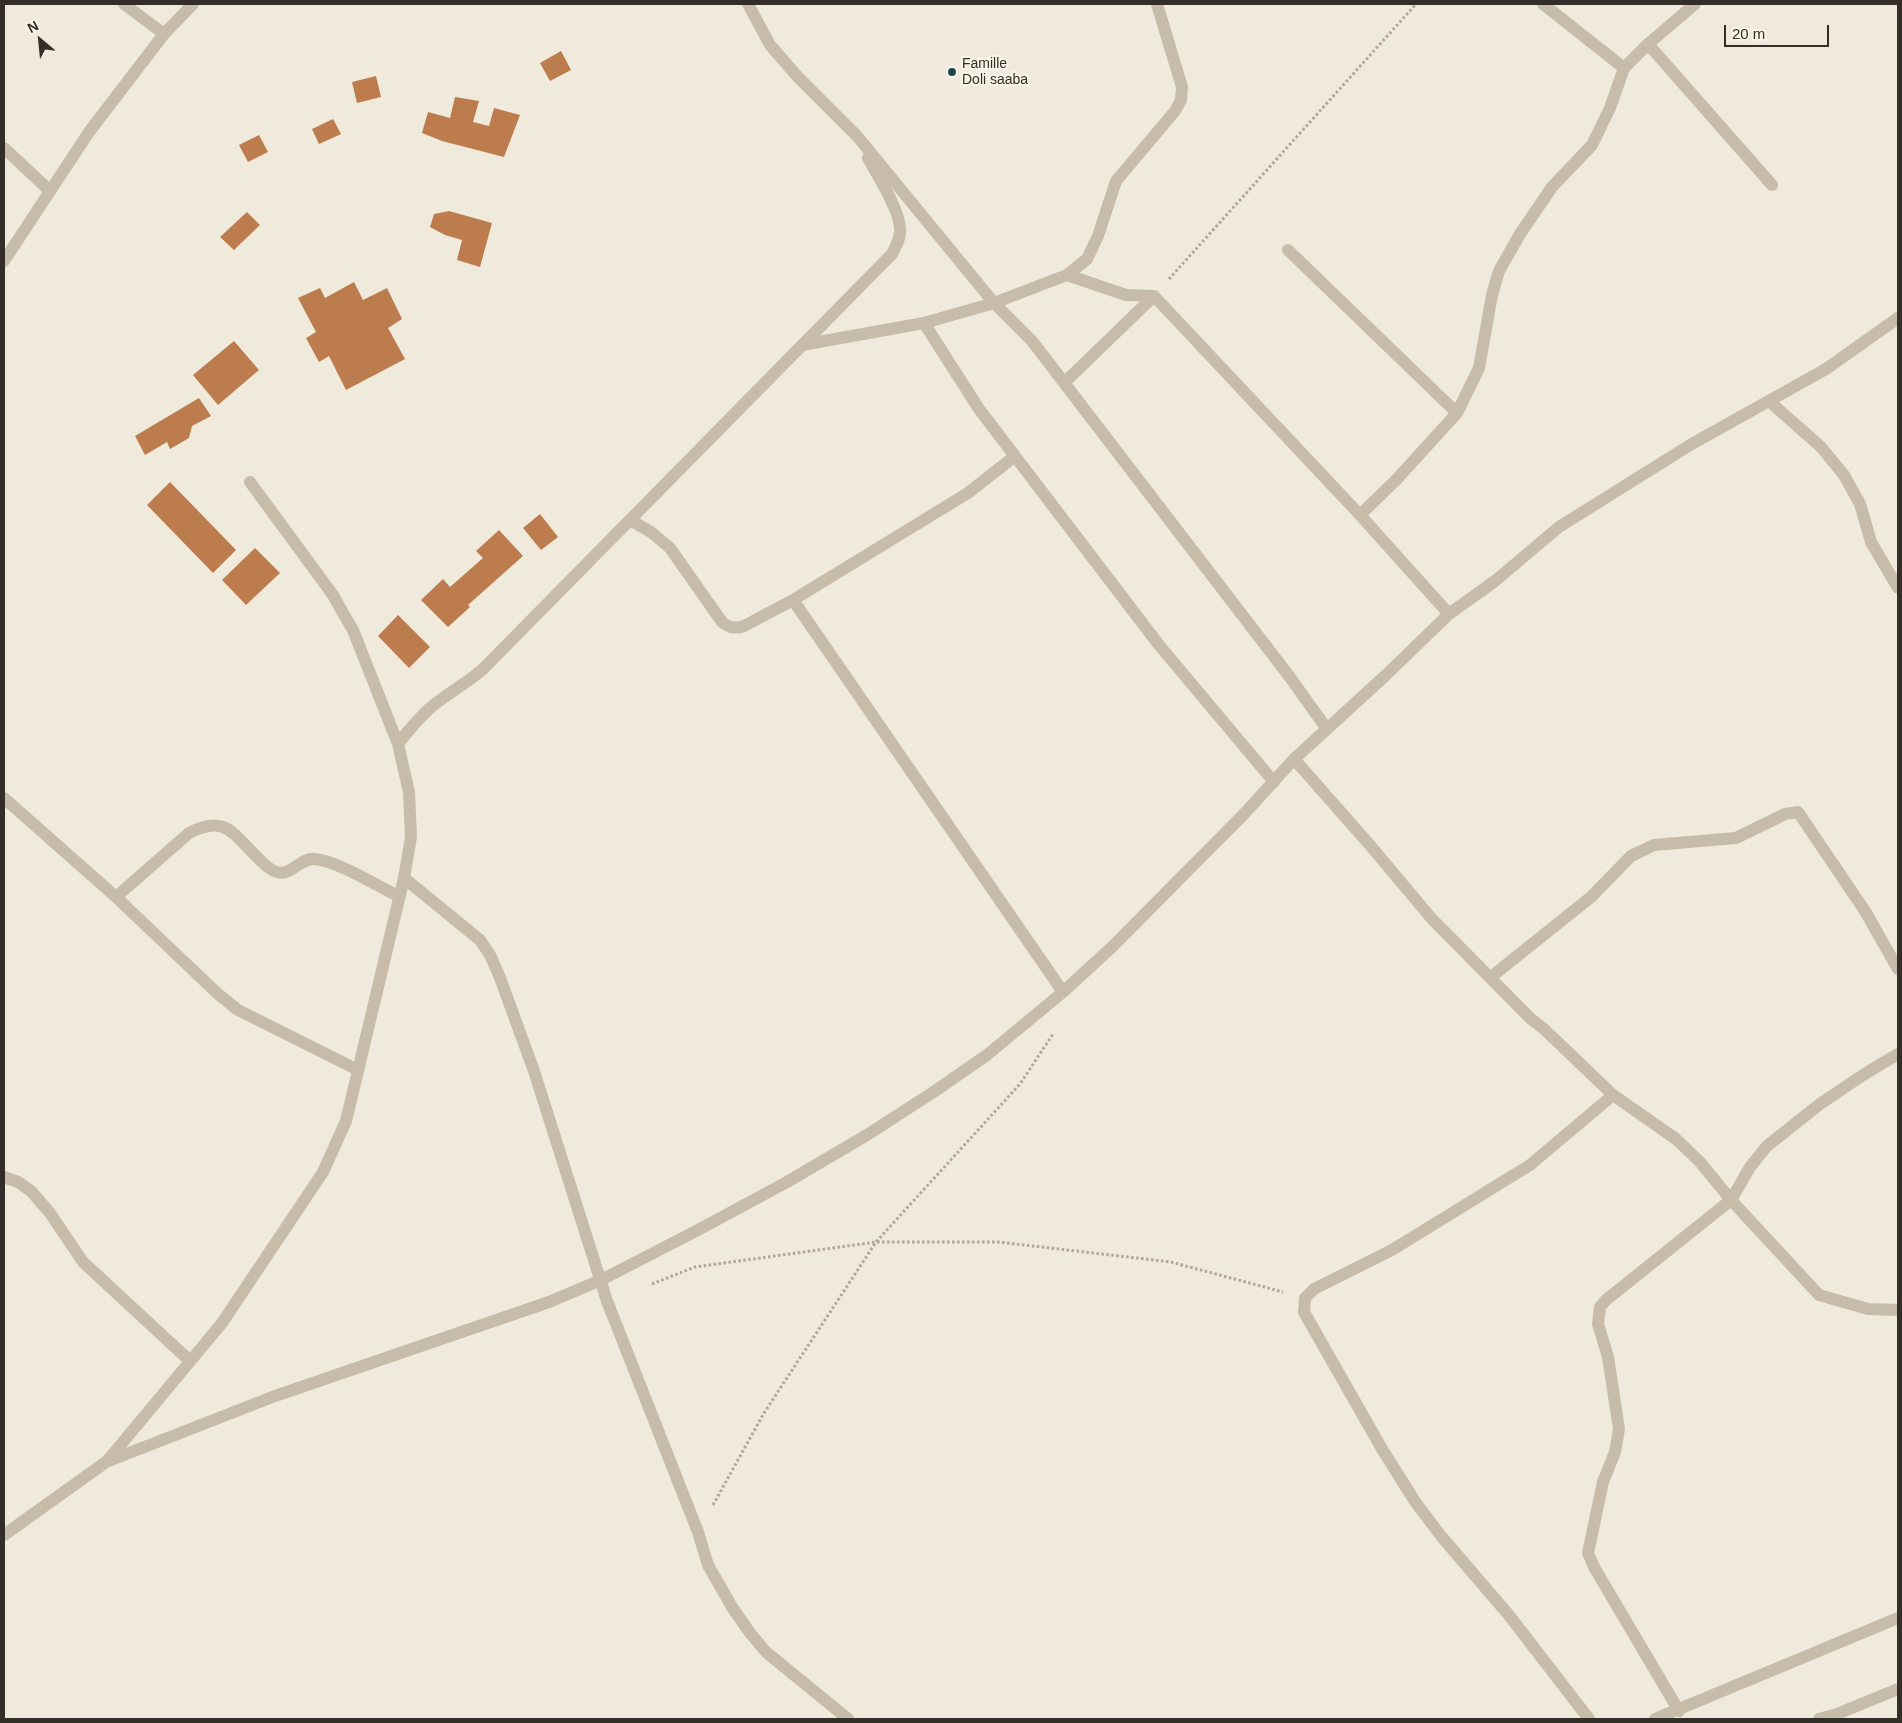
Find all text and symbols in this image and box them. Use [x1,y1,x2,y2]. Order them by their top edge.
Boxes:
north arrow [15,15,65,65]
scale bar [1727,15,1832,47]
text: N [25,17,41,36]
text: 20 m [1732,25,1765,42]
place label: Famille Doli saaba [962,56,1028,88]
marker: Famille Doli saaba [946,66,958,78]

